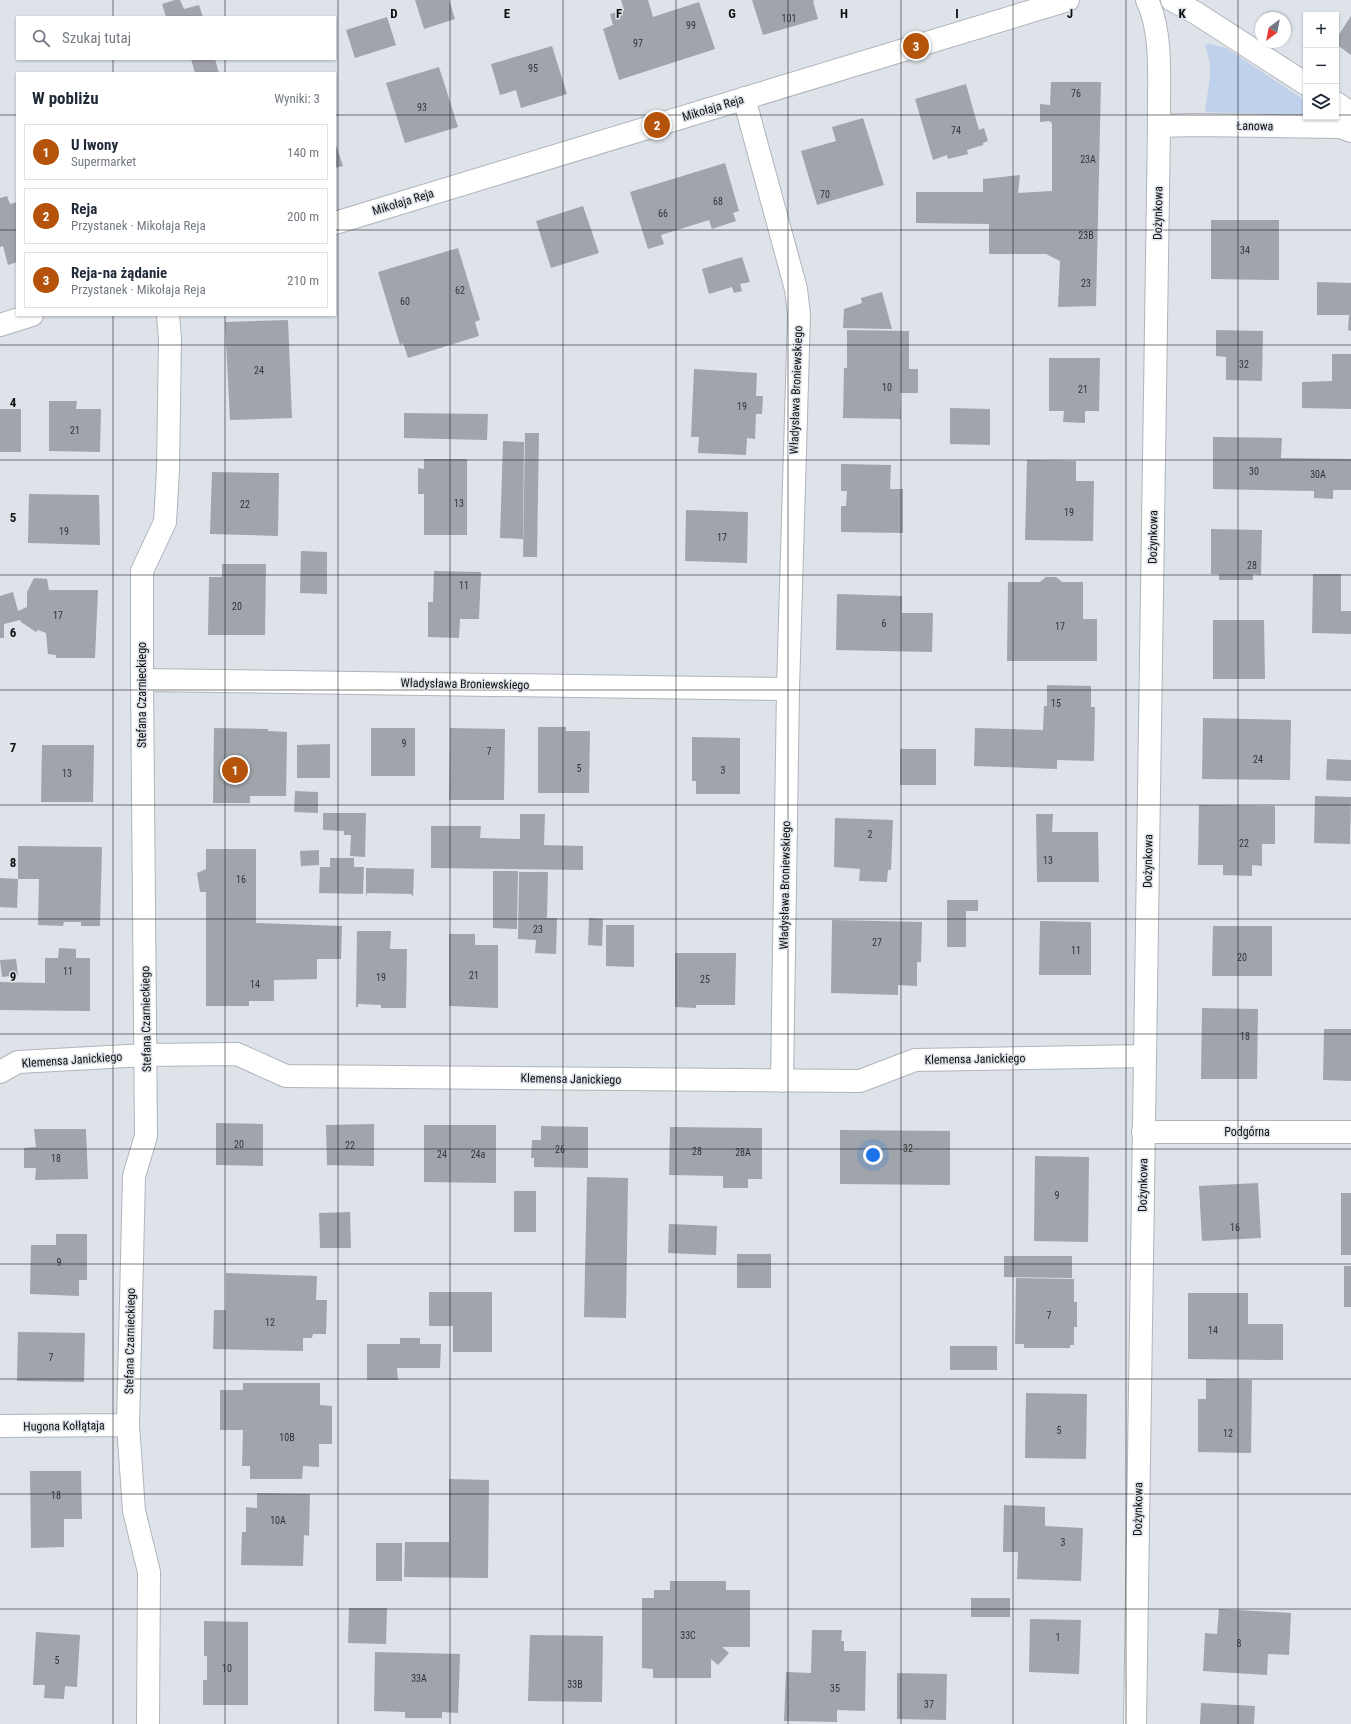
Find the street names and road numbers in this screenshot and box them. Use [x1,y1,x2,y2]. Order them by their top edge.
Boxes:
street label: Mikołaja Reja [681,92,746,124]
street label: Łanowa [1236,119,1274,133]
street label: Mikołaja Reja [371,186,436,218]
street label: Dożynkowa [1151,186,1165,240]
street label: Władysława Broniewskiego [787,325,805,455]
street label: Dożynkowa [1146,510,1160,564]
street label: Stefana Czarnieckiego [135,642,149,748]
street label: Władysława Broniewskiego [401,676,529,692]
street label: Władysława Broniewskiego [777,821,793,949]
street label: Dożynkowa [1141,834,1155,888]
street label: Stefana Czarnieckiego [138,966,154,1072]
street label: Klemensa Janickiego [21,1050,123,1070]
street label: Klemensa Janickiego [925,1051,1025,1067]
street label: Klemensa Janickiego [521,1071,621,1087]
street label: Podgórna [1224,1125,1270,1139]
street label: Dożynkowa [1136,1158,1150,1212]
street label: Stefana Czarnieckiego [122,1288,138,1394]
street label: Hugona Kołłątaja [23,1418,105,1434]
street label: Dożynkowa [1131,1482,1145,1536]

